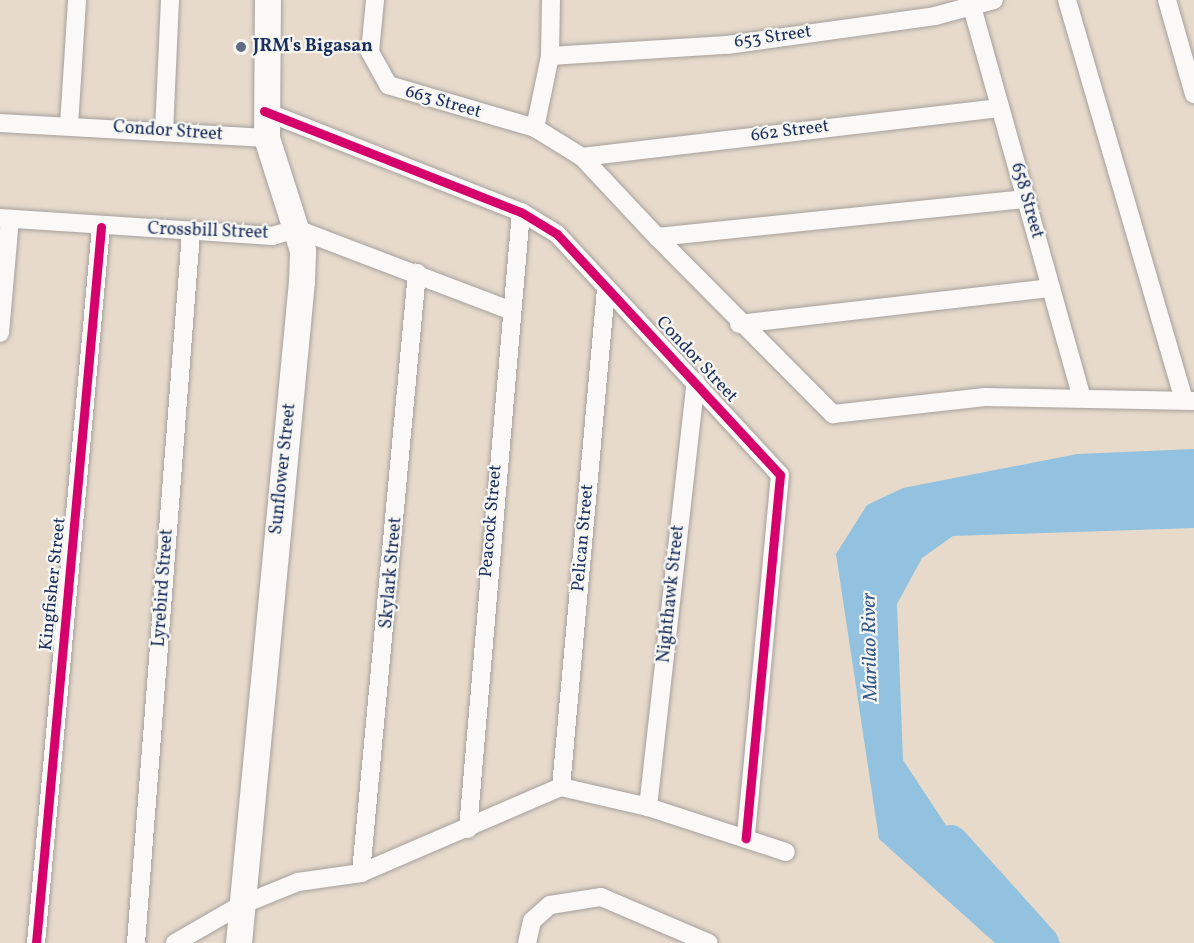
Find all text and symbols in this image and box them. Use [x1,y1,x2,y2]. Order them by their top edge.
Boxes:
street label: 653 Street [733,22,813,54]
place label: JRM's Bigasan [253,36,373,58]
marker: JRM's Bigasan [234,40,248,54]
street label: 663 Street [403,82,483,124]
street label: 662 Street [750,116,830,148]
street label: Condor Street [112,117,224,147]
street label: 658 Street [1005,161,1047,241]
street label: Crossbill Street [147,219,269,245]
street label: Condor Street [651,312,741,408]
street label: Sunflower Street [266,402,302,536]
street label: Peacock Street [476,464,508,578]
street label: Pelican Street [569,483,599,593]
street label: Kingfisher Street [36,516,72,652]
street label: Skylark Street [376,516,408,630]
street label: Nighthawk Street [654,524,690,664]
street label: Lyrebird Street [149,528,179,648]
water label: Marilao River [858,593,884,701]

